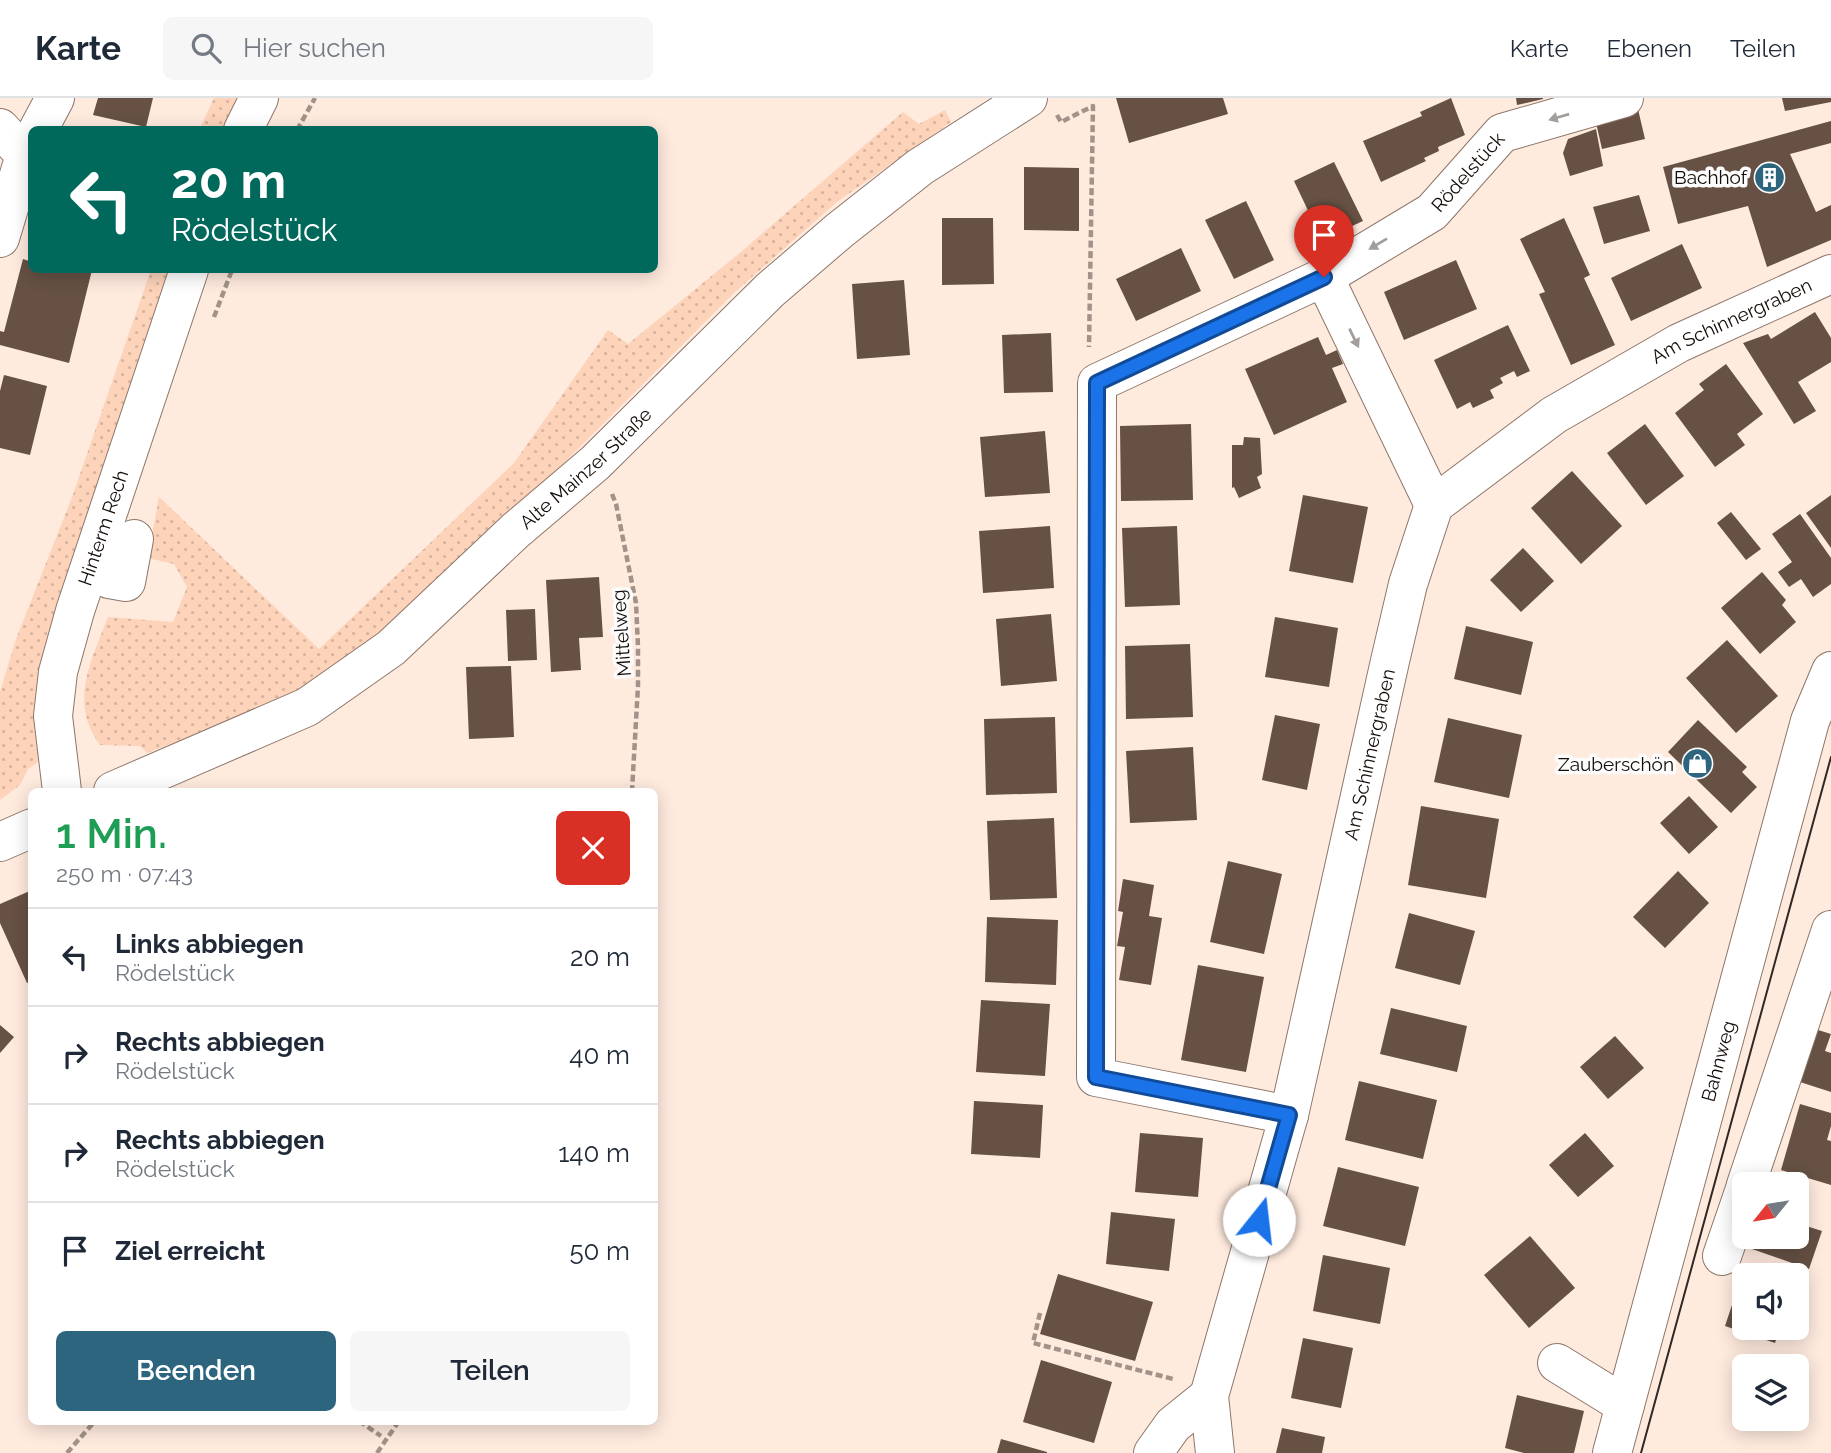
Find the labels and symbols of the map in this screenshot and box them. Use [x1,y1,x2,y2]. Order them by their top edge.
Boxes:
one-way arrow [1548,112,1569,122]
street label: Rödelstück [1427,127,1509,216]
building icon: Bachhof [1753,160,1787,194]
place label: Bachhof [1674,166,1748,188]
pin [1294,205,1354,277]
one-way arrow [1368,238,1387,251]
street label: Am Schinnergraben [1647,273,1815,368]
one-way arrow [1348,328,1359,349]
street label: Alte Mainzer Straße [515,403,656,533]
street label: Hinterm Rech [73,467,132,588]
street label: Mittelweg [607,589,635,677]
street label: Am Schinnergraben [1340,667,1399,842]
shop icon: Zauberschön [1680,747,1714,781]
place label: Zauberschön [1558,753,1674,775]
street label: Bahnweg [1697,1018,1739,1104]
north arrow [1732,1172,1810,1250]
position arrow [1222,1183,1296,1257]

